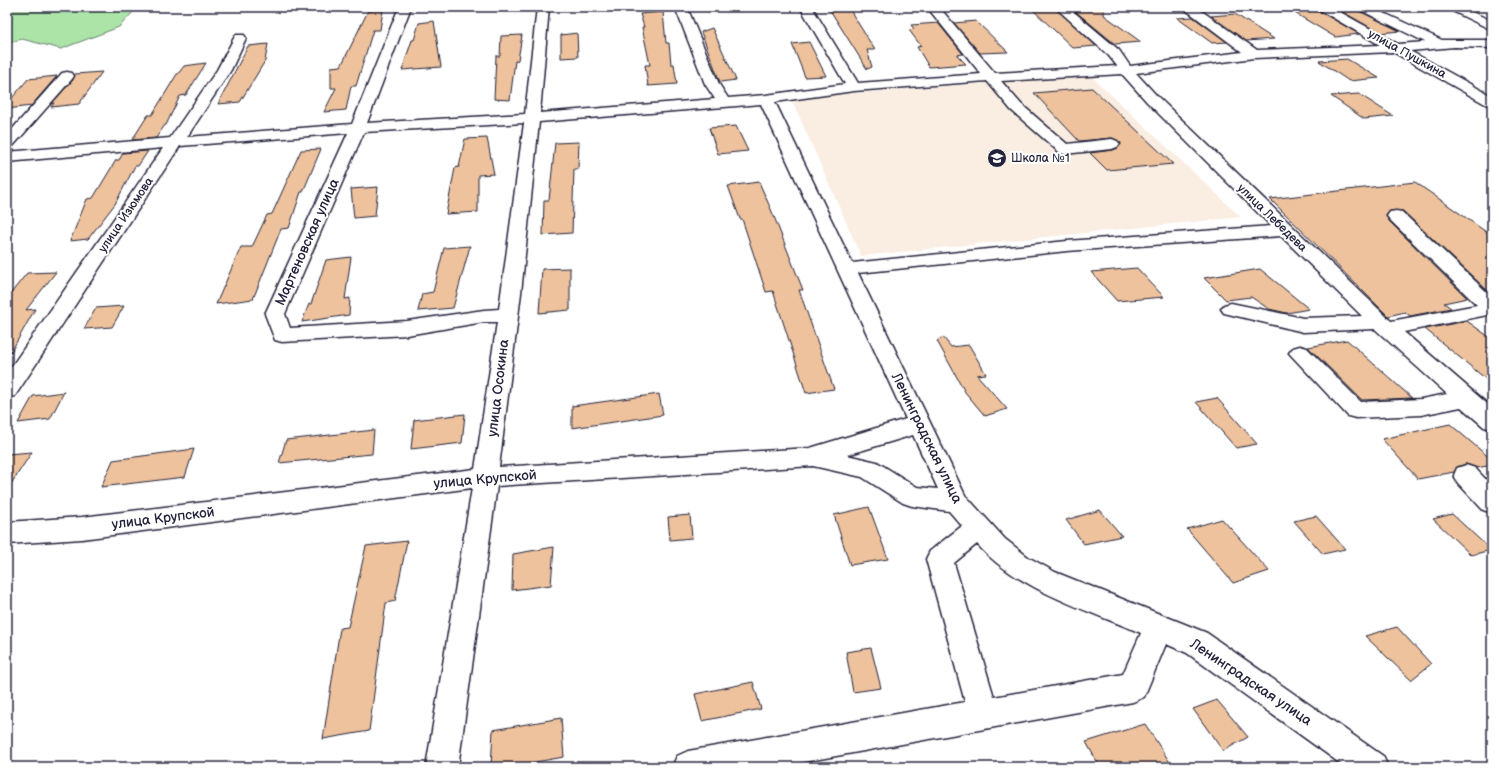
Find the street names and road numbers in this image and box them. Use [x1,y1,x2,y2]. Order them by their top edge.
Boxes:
street label: улица Пушкина [1365,26,1449,82]
street label: улица Изюмова [95,175,157,255]
street label: Мартеновская улица [271,175,343,308]
street label: улица Лебедева [1234,181,1310,255]
street label: улица Осокина [484,338,513,438]
street label: Ленинградская улица [888,369,966,507]
street label: улица Крупской [433,466,537,492]
street label: улица Крупской [111,503,215,533]
street label: Ленинградская улица [1186,634,1316,729]

